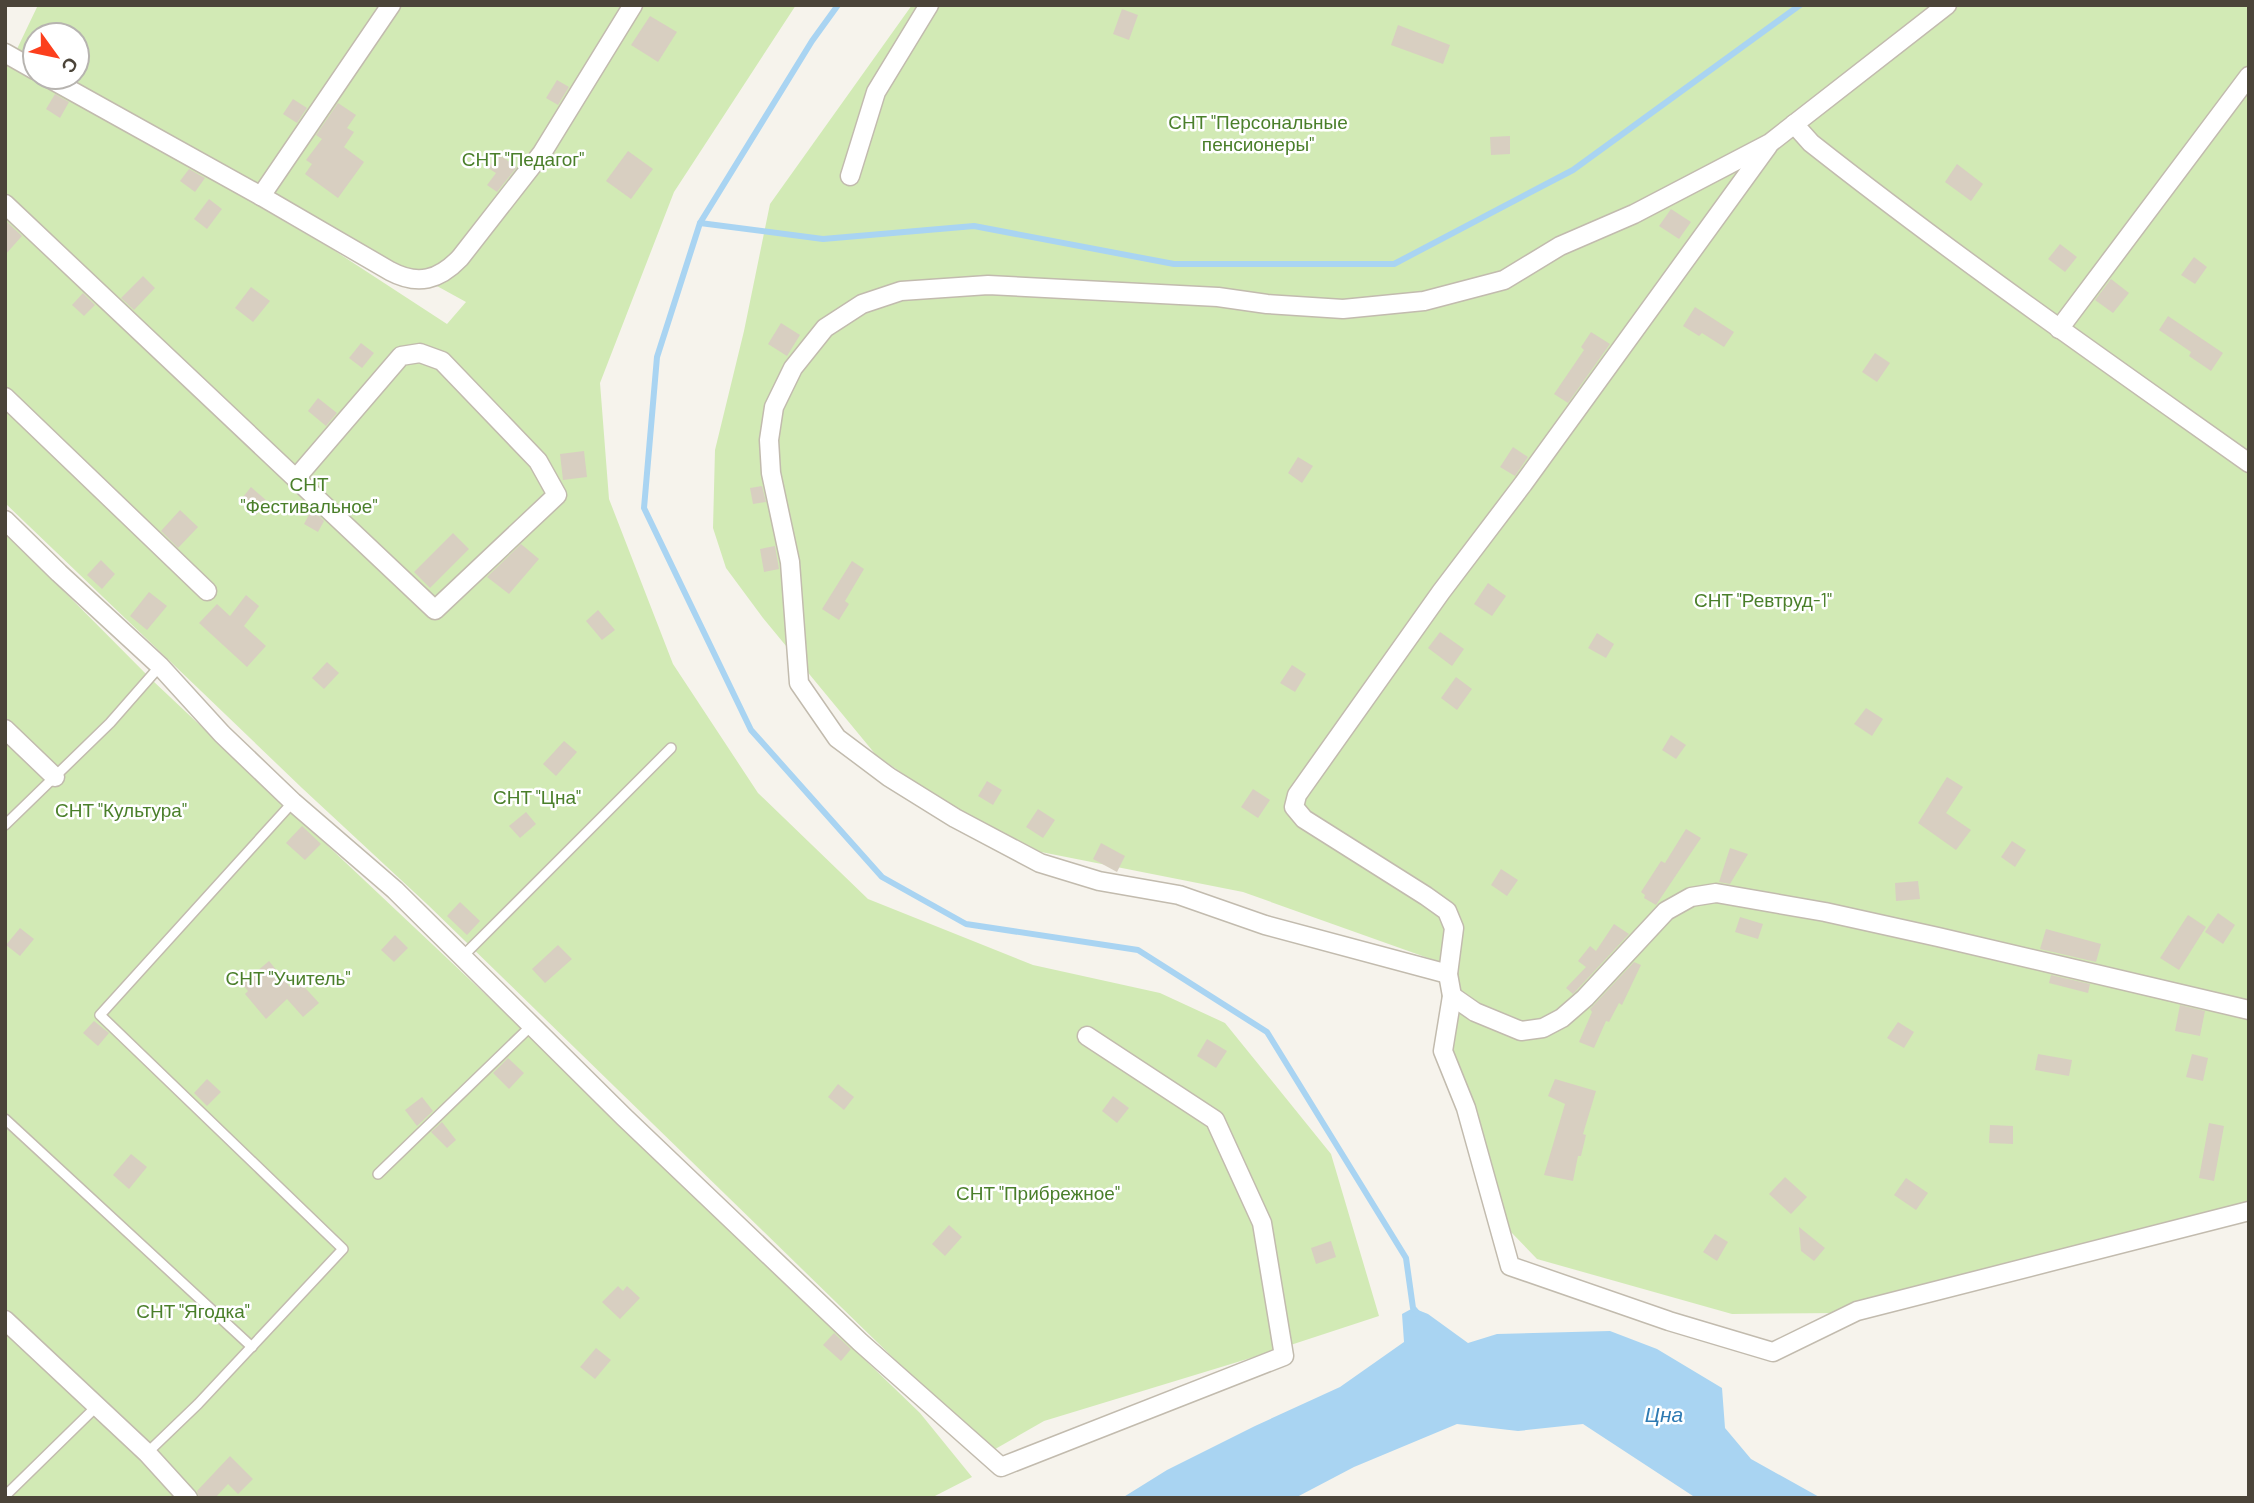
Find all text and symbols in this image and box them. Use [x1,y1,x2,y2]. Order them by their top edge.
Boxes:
north arrow [21,21,91,91]
text: С [57,54,84,78]
park label: СНТ "Персональные пенсионеры" [1168,110,1348,155]
park label: СНТ "Педагог" [462,147,584,170]
park label: СНТ "Фестивальное" [241,472,377,517]
park label: СНТ "Ревтруд-1" [1694,588,1832,611]
park label: СНТ "Цна" [493,785,581,808]
park label: СНТ "Культура" [55,798,187,821]
park label: СНТ "Учитель" [226,966,350,989]
park label: СНТ "Прибрежное" [956,1181,1120,1204]
park label: СНТ "Ягодка" [136,1299,250,1322]
water label: Цна [1645,1401,1683,1426]

